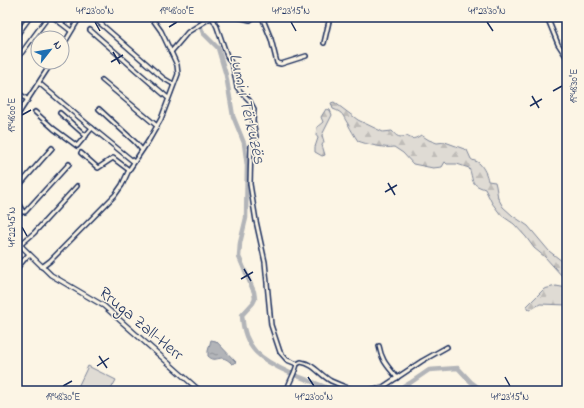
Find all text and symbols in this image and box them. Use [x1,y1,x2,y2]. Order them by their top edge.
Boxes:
text: 41°23'00"N [76,4,114,19]
text: 19°48'00"E [160,4,194,19]
text: 41°23'15"N [272,4,310,19]
text: 41°23'30"N [468,4,506,19]
north arrow [30,30,70,70]
text: N [49,38,66,53]
water label: Lumi i Tërkuzës [221,51,272,168]
text: 19°48'30"E [567,69,582,103]
text: 19°48'00"E [5,98,20,132]
text: 41°22'45"N [5,207,20,247]
street label: Rruga Zall-Herr [92,281,190,369]
text: 19°48'30"E [46,390,80,405]
text: 41°23'00"N [295,390,333,405]
text: 41°23'15"N [491,390,529,405]

